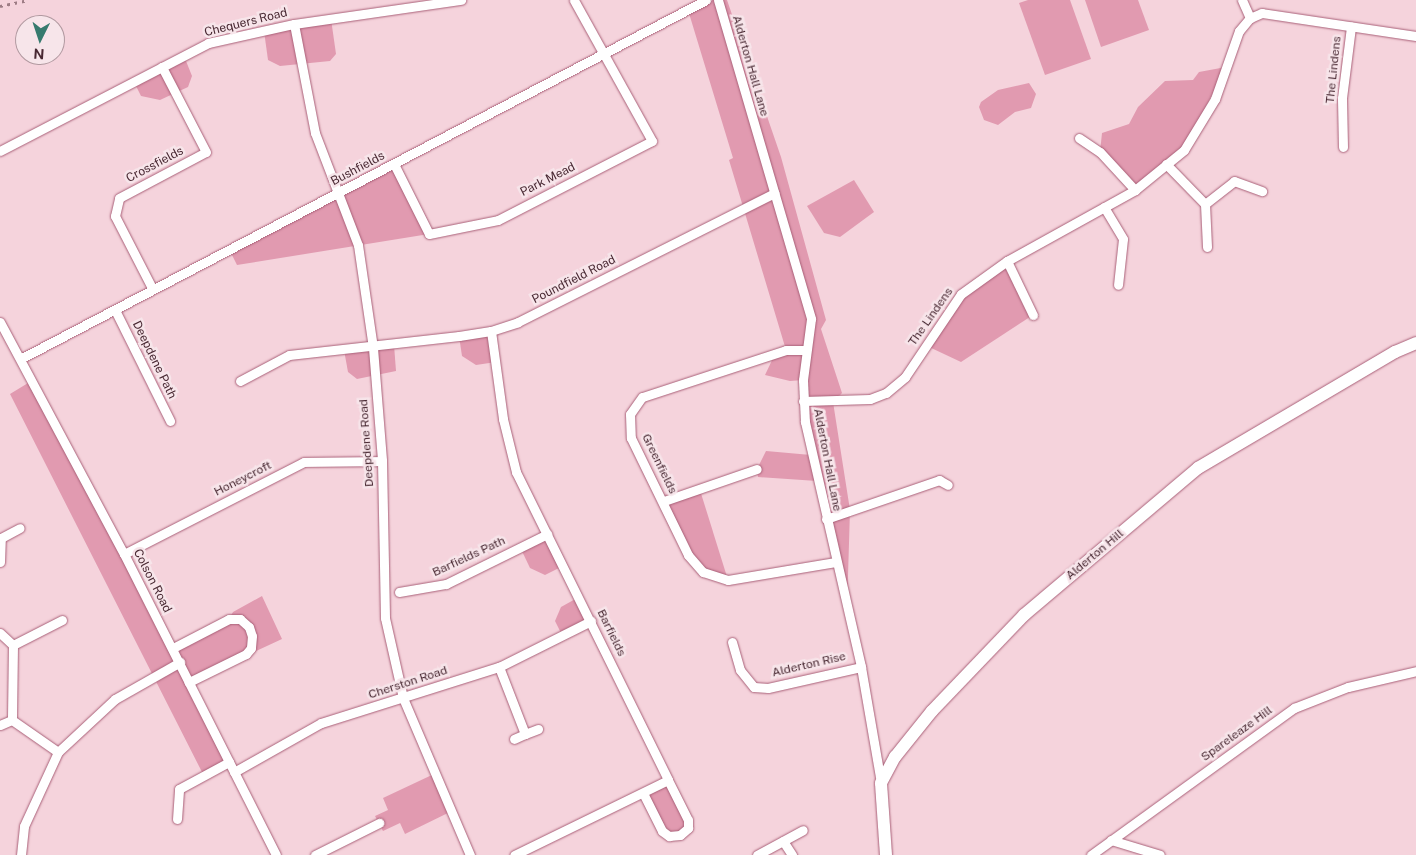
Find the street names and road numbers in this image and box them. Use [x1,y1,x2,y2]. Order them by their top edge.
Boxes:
street label: Chequers Road [203,6,289,40]
street label: Alderton Hall Lane [729,14,771,118]
street label: The Lindens [1323,36,1345,104]
street label: Crossfields [124,144,186,186]
street label: Bushfields [329,149,387,189]
street label: Park Mead [518,160,578,200]
street label: Poundfield Road [530,253,618,307]
street label: The Lindens [906,285,956,349]
street label: Deepdene Path [129,319,179,401]
street label: Deepdene Road [357,399,377,487]
street label: Alderton Hall Lane [810,407,844,513]
street label: Greenfields [638,432,680,496]
street label: Honeycroft [212,458,274,500]
street label: Alderton Hill [1063,527,1127,583]
street label: Barfields Path [430,534,508,580]
street label: Colson Road [130,547,174,615]
street label: Barfields [594,607,628,659]
street label: Alderton Rise [771,650,847,680]
street label: Cherston Road [367,663,449,703]
street label: Spareleaze Hill [1199,703,1275,765]

